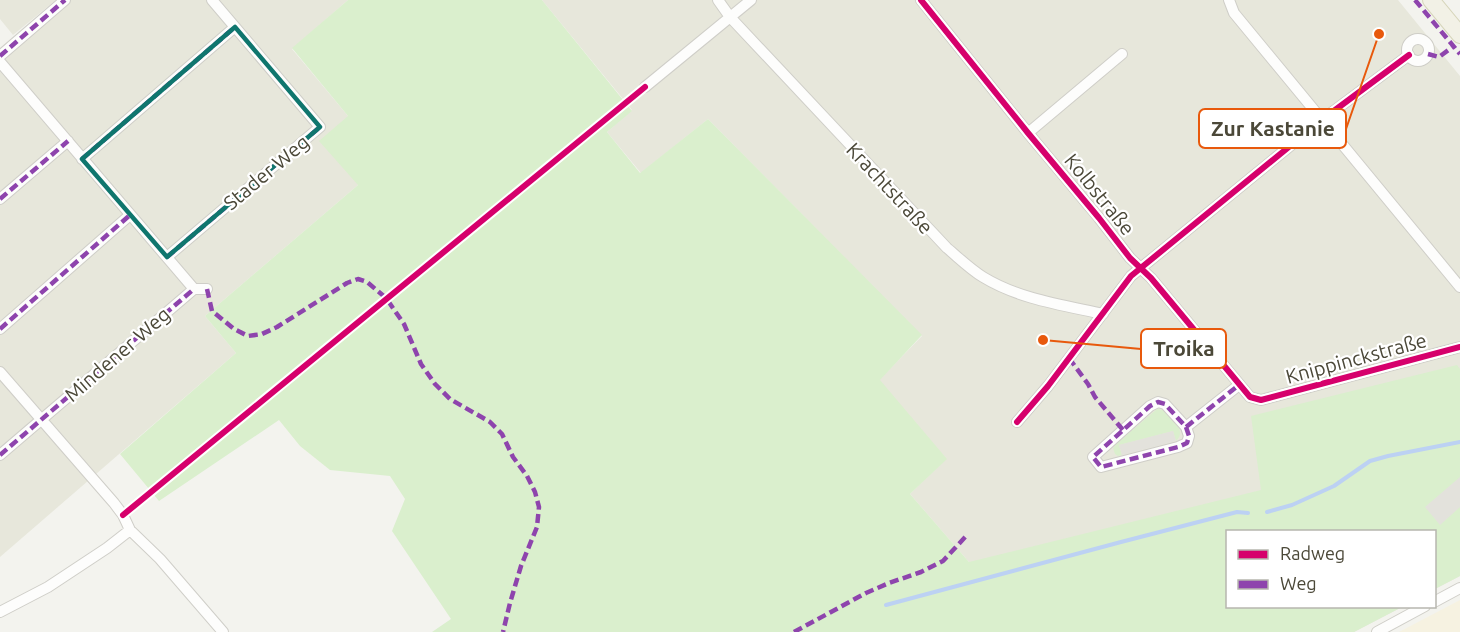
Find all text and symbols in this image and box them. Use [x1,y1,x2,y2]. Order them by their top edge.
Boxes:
callout: Zur Kastanie [1199,109,1346,148]
text: Zur Kastanie [1211,116,1335,140]
street label: Stader Weg [219,130,313,214]
street label: Krachtstraße [842,138,938,238]
street label: Kolbstraße [1060,149,1140,239]
street label: Mindener Weg [60,302,174,406]
street label: Knippinckstraße [1283,328,1429,388]
callout: Troika [1141,329,1226,368]
text: Troika [1153,336,1215,360]
legend [1226,530,1436,608]
text: Radweg [1280,543,1345,563]
text: Weg [1280,573,1317,593]

